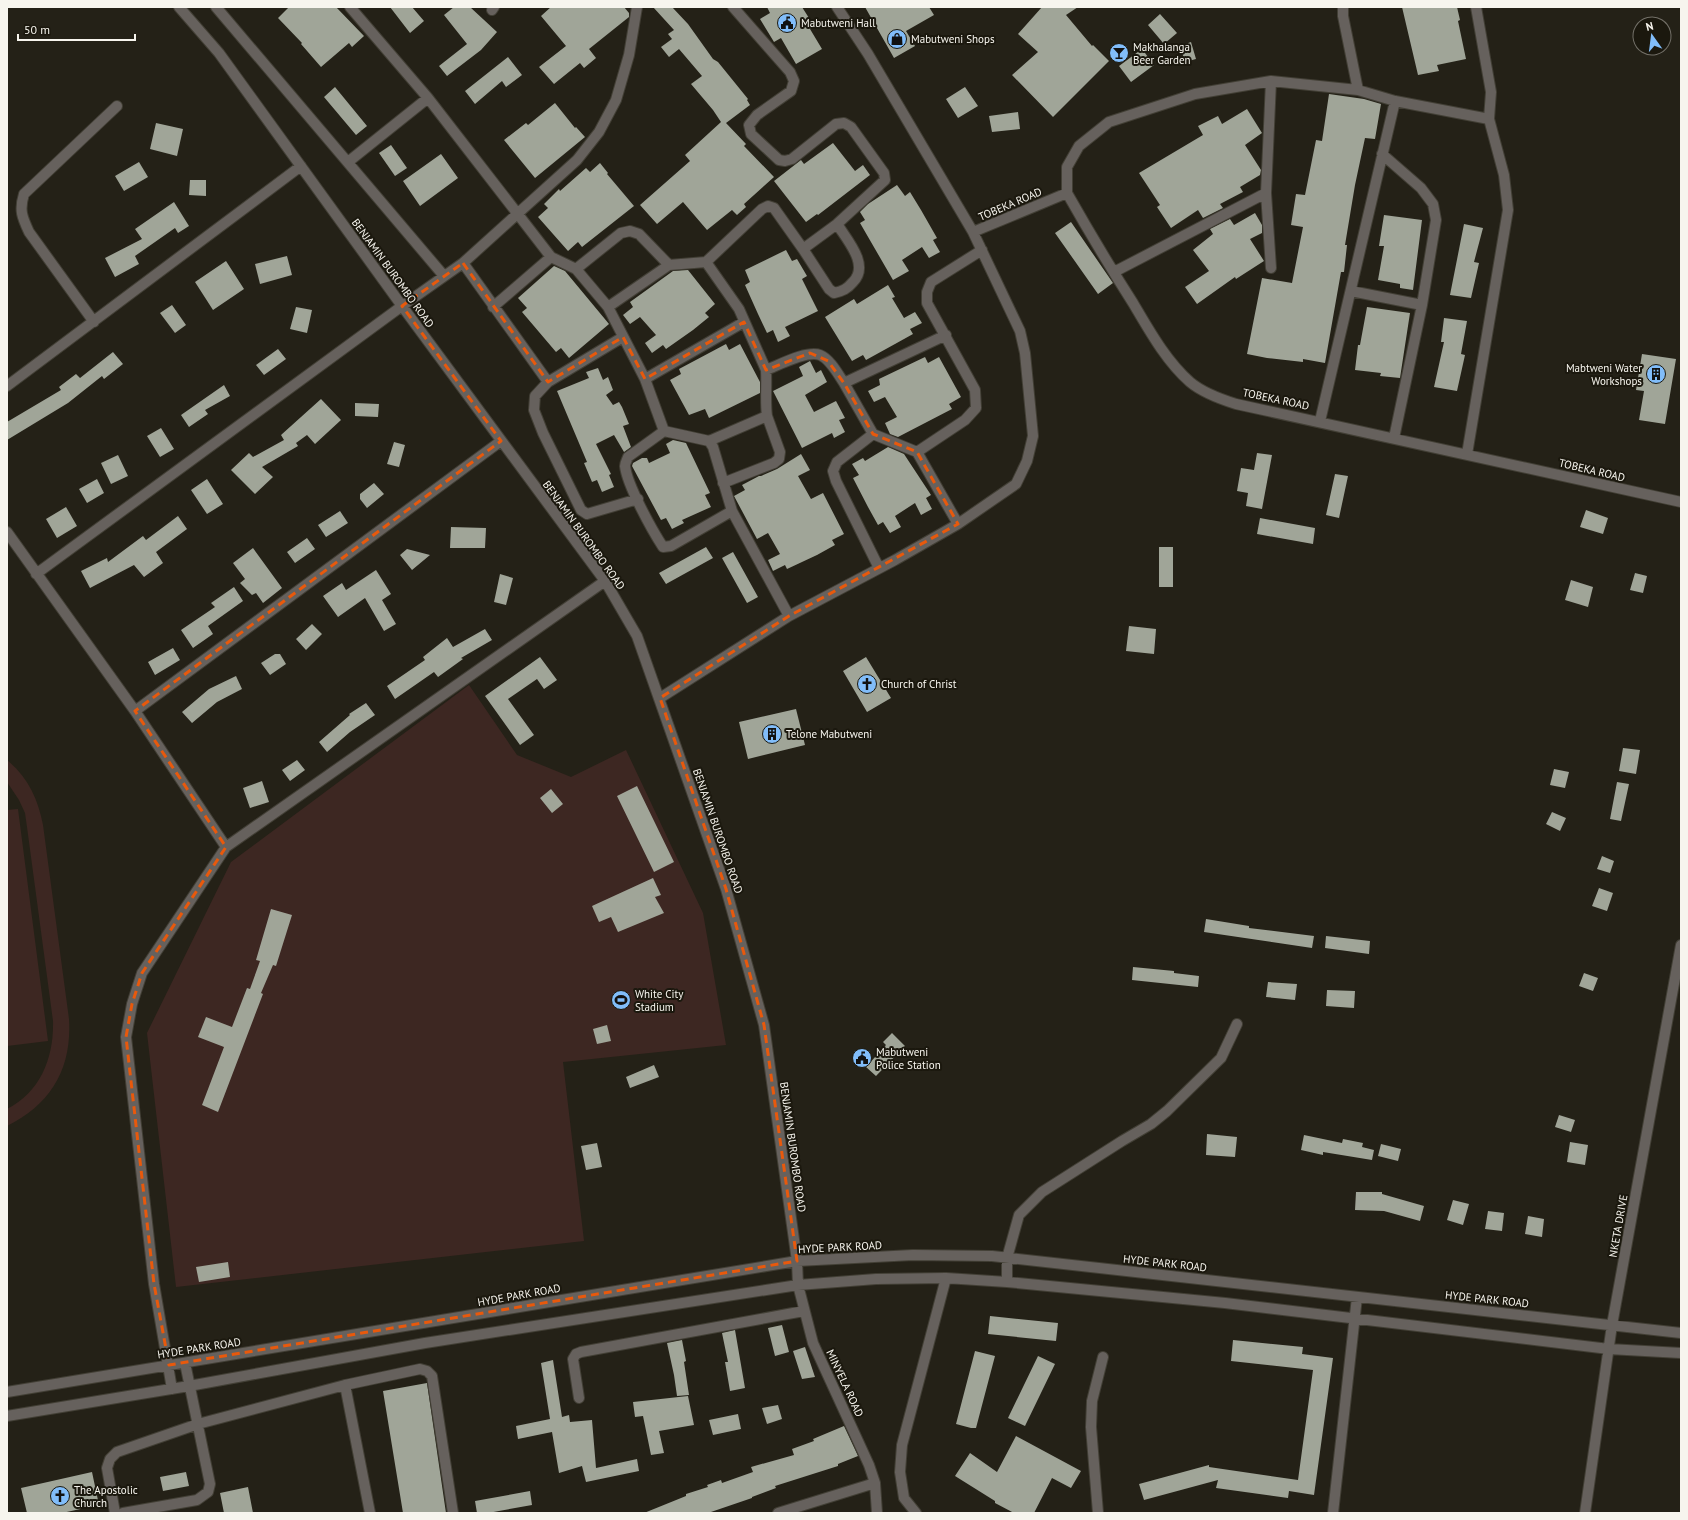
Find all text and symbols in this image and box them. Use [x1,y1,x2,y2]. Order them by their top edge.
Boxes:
public building icon: Mabutweni Hall [776,12,798,34]
scale bar [18,16,135,42]
place label: Mabutweni Hall [801,16,876,30]
north arrow [1632,16,1672,56]
text: N [1644,19,1655,34]
text: 50 m [24,22,50,37]
shop icon: Mabutweni Shops [886,28,908,50]
place label: Mabutweni Shops [911,32,995,46]
place label: Makhalanga Beer Garden [1133,40,1191,67]
bar icon: Makhalanga Beer Garden [1108,42,1130,64]
street label: TOBEKA ROAD [976,184,1044,224]
street label: BENJAMIN BUROMBO ROAD [349,216,437,330]
place label: Mabtweni Water Workshops [1566,361,1642,388]
building icon: Mabtweni Water Workshops [1645,363,1667,385]
street label: TOBEKA ROAD [1241,385,1311,413]
street label: TOBEKA ROAD [1557,456,1627,484]
street label: BENJAMIN BUROMBO ROAD [540,478,628,592]
church icon: Church of Christ [856,673,878,695]
place label: Church of Christ [881,677,957,691]
building icon: Telone Mabutweni [761,723,783,745]
place label: Telone Mabutweni [786,727,872,741]
street label: BENJAMIN BUROMBO ROAD [690,767,746,895]
place label: White City Stadium [635,987,684,1014]
sports icon: White City Stadium [610,989,632,1011]
place label: Mabutweni Police Station [876,1045,941,1072]
public building icon: Mabutweni Police Station [851,1047,873,1069]
street label: BENJAMIN BUROMBO ROAD [777,1081,809,1213]
street label: NKETA DRIVE [1606,1193,1630,1258]
street label: HYDE PARK ROAD [798,1238,882,1256]
street label: HYDE PARK ROAD [1122,1252,1208,1274]
street label: HYDE PARK ROAD [476,1281,562,1309]
street label: HYDE PARK ROAD [1444,1288,1530,1310]
street label: HYDE PARK ROAD [156,1334,242,1362]
street label: MINYELA ROAD [823,1347,867,1419]
place label: The Apostolic Church [74,1483,138,1510]
church icon: The Apostolic Church [49,1485,71,1507]

